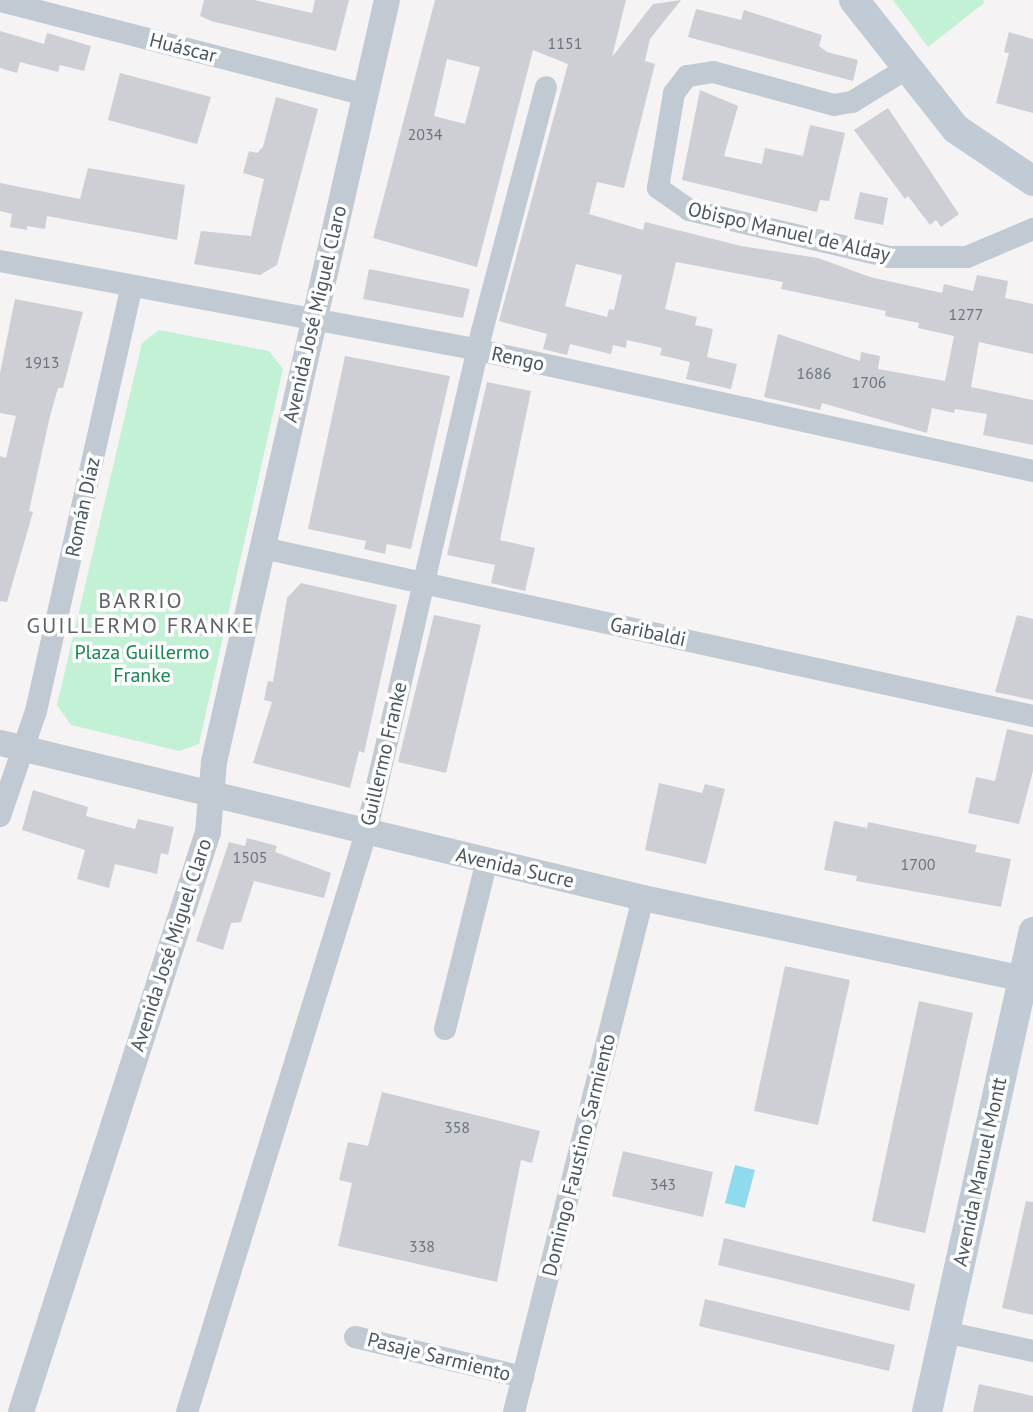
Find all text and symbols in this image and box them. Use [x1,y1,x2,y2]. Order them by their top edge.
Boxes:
street label: Huáscar [147,28,219,68]
house number: 1151 [548,33,582,53]
house number: 2034 [408,124,442,144]
street label: Obispo Manuel de Alday [685,197,893,267]
street label: Avenida José Miguel Claro [278,203,352,425]
house number: 1277 [949,304,983,324]
street label: Rengo [489,342,547,376]
house number: 1913 [25,352,59,372]
house number: 1686 [797,363,831,383]
house number: 1706 [852,372,886,392]
street label: Román Díaz [61,455,105,559]
district label: BARRIO GUILLERMO FRANKE [27,587,255,638]
street label: Garibaldi [608,612,688,652]
park label: Plaza Guillermo Franke [74,640,210,687]
street label: Guillermo Franke [356,680,412,828]
street label: Avenida José Miguel Claro [125,836,217,1054]
street label: Avenida Sucre [454,843,576,893]
house number: 1505 [233,847,267,867]
house number: 1700 [901,854,935,874]
street label: Domingo Faustino Sarmiento [537,1031,621,1279]
street label: Avenida Manuel Montt [948,1075,1012,1269]
house number: 358 [444,1117,470,1137]
house number: 343 [650,1174,676,1194]
house number: 338 [409,1236,435,1256]
street label: Pasaje Sarmiento [365,1328,513,1386]

